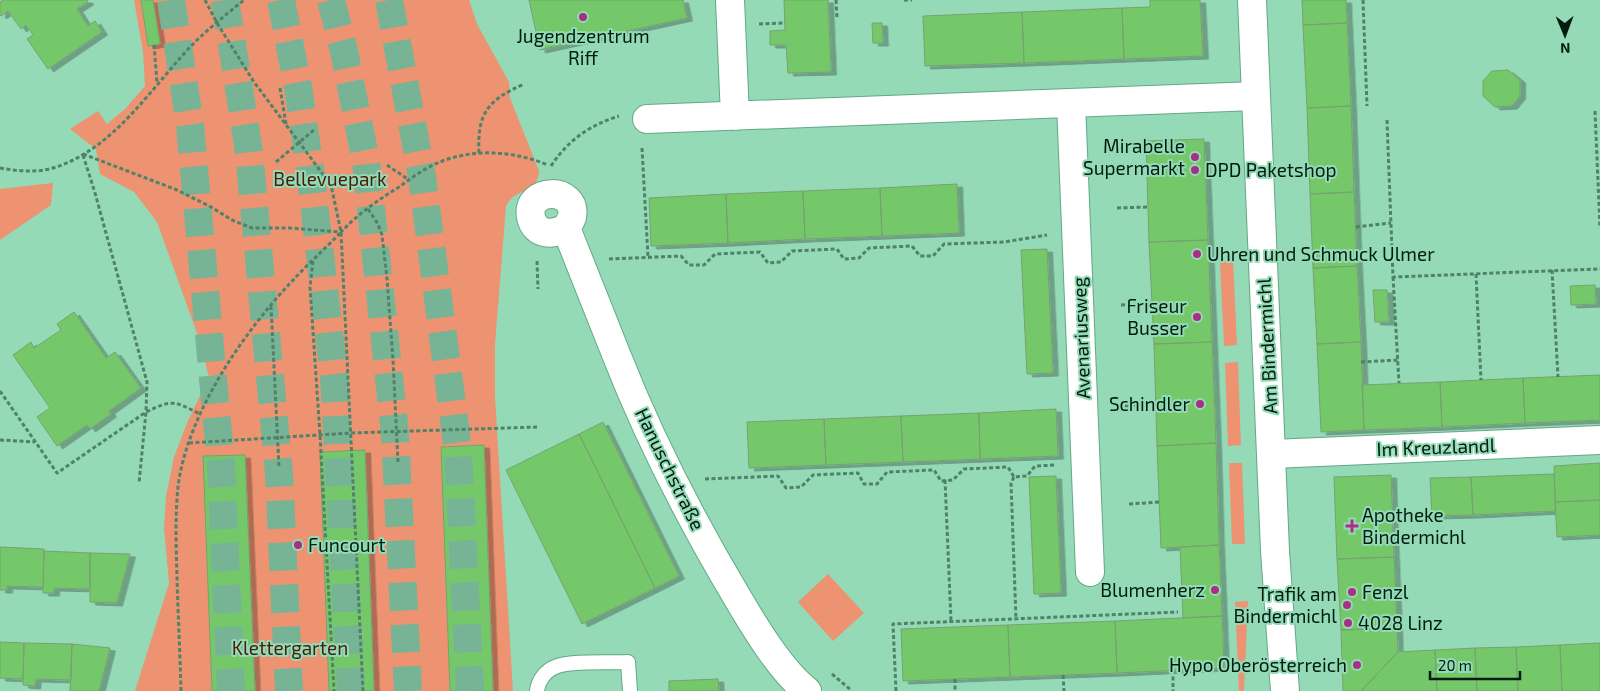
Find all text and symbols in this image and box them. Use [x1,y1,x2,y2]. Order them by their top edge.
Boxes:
north arrow [1540,10,1590,60]
marker: Jugendzentrum Riff [577,11,589,23]
place label: Jugendzentrum Riff [516,24,650,69]
text: N [1560,40,1570,57]
place label: Mirabelle Supermarkt [1083,134,1185,179]
marker: Mirabelle Supermarkt [1189,151,1201,163]
place label: DPD Paketshop [1205,158,1337,181]
marker: DPD Paketshop [1189,164,1201,176]
park label: Bellevuepark [273,167,387,190]
place label: Uhren und Schmuck Ulmer [1207,242,1435,265]
marker: Uhren und Schmuck Ulmer [1191,248,1203,260]
street label: Avenariusweg [1067,276,1094,400]
street label: Am Bindermichl [1251,277,1282,415]
place label: Friseur Busser [1126,294,1187,339]
marker: Friseur Busser [1191,311,1203,323]
place label: Schindler [1109,392,1190,415]
marker: Schindler [1194,398,1206,410]
street label: Hanuschstraße [631,404,710,534]
street label: Im Kreuzlandl [1376,433,1496,460]
place label: Apotheke Bindermichl [1362,503,1466,548]
marker: Apotheke Bindermichl [1346,520,1358,532]
place label: Funcourt [308,533,385,556]
marker: Funcourt [292,539,304,551]
place label: Blumenherz [1100,578,1205,601]
place label: Fenzl [1362,580,1409,603]
place label: Trafik am Bindermichl [1233,582,1337,627]
marker: Blumenherz [1209,584,1221,596]
marker: Fenzl [1346,586,1358,598]
marker: Trafik am Bindermichl [1341,599,1353,611]
place label: 4028 Linz [1358,611,1443,634]
marker: 4028 Linz [1342,617,1354,629]
park label: Klettergarten [232,636,348,659]
scale bar [1430,648,1520,680]
place label: Hypo Oberösterreich [1169,653,1347,676]
text: 20 m [1438,656,1472,674]
marker: Hypo Oberösterreich [1351,659,1363,671]

